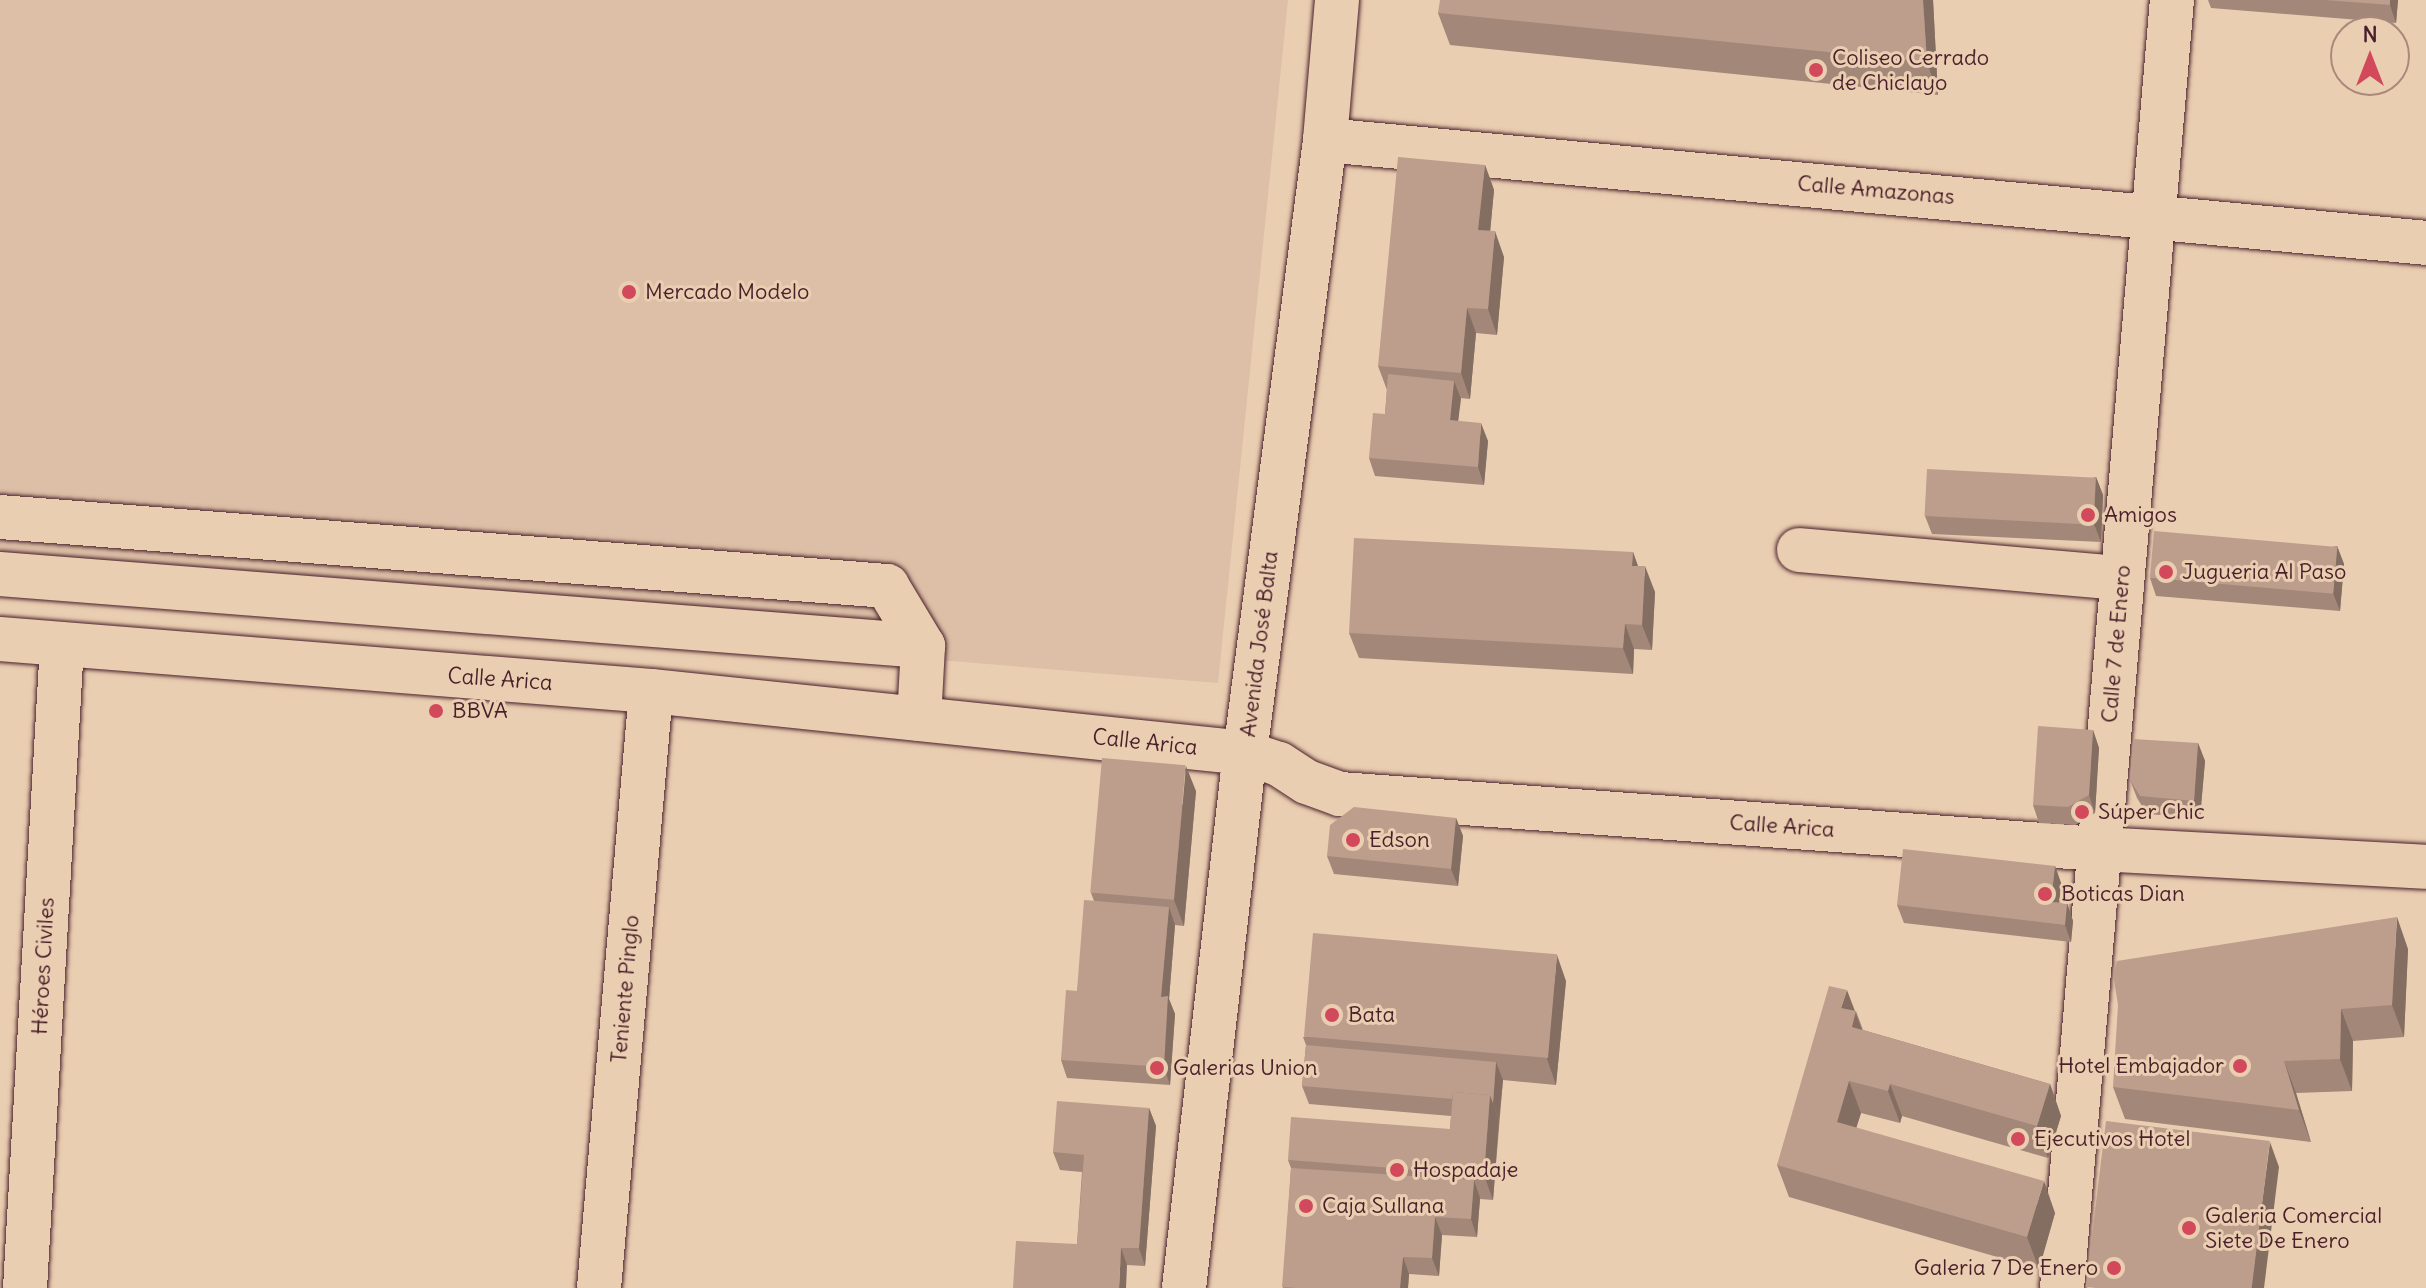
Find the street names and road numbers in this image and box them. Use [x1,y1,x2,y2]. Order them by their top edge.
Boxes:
street label: Calle Amazonas [1796,170,1956,210]
street label: Avenida José Balta [1234,549,1284,739]
street label: Calle 7 de Enero [2096,564,2136,724]
street label: Calle Arica [446,662,554,696]
street label: Calle Arica [1091,723,1199,761]
street label: Calle Arica [1728,809,1836,843]
street label: Héroes Civiles [26,897,60,1035]
street label: Teniente Pinglo [605,914,645,1064]

